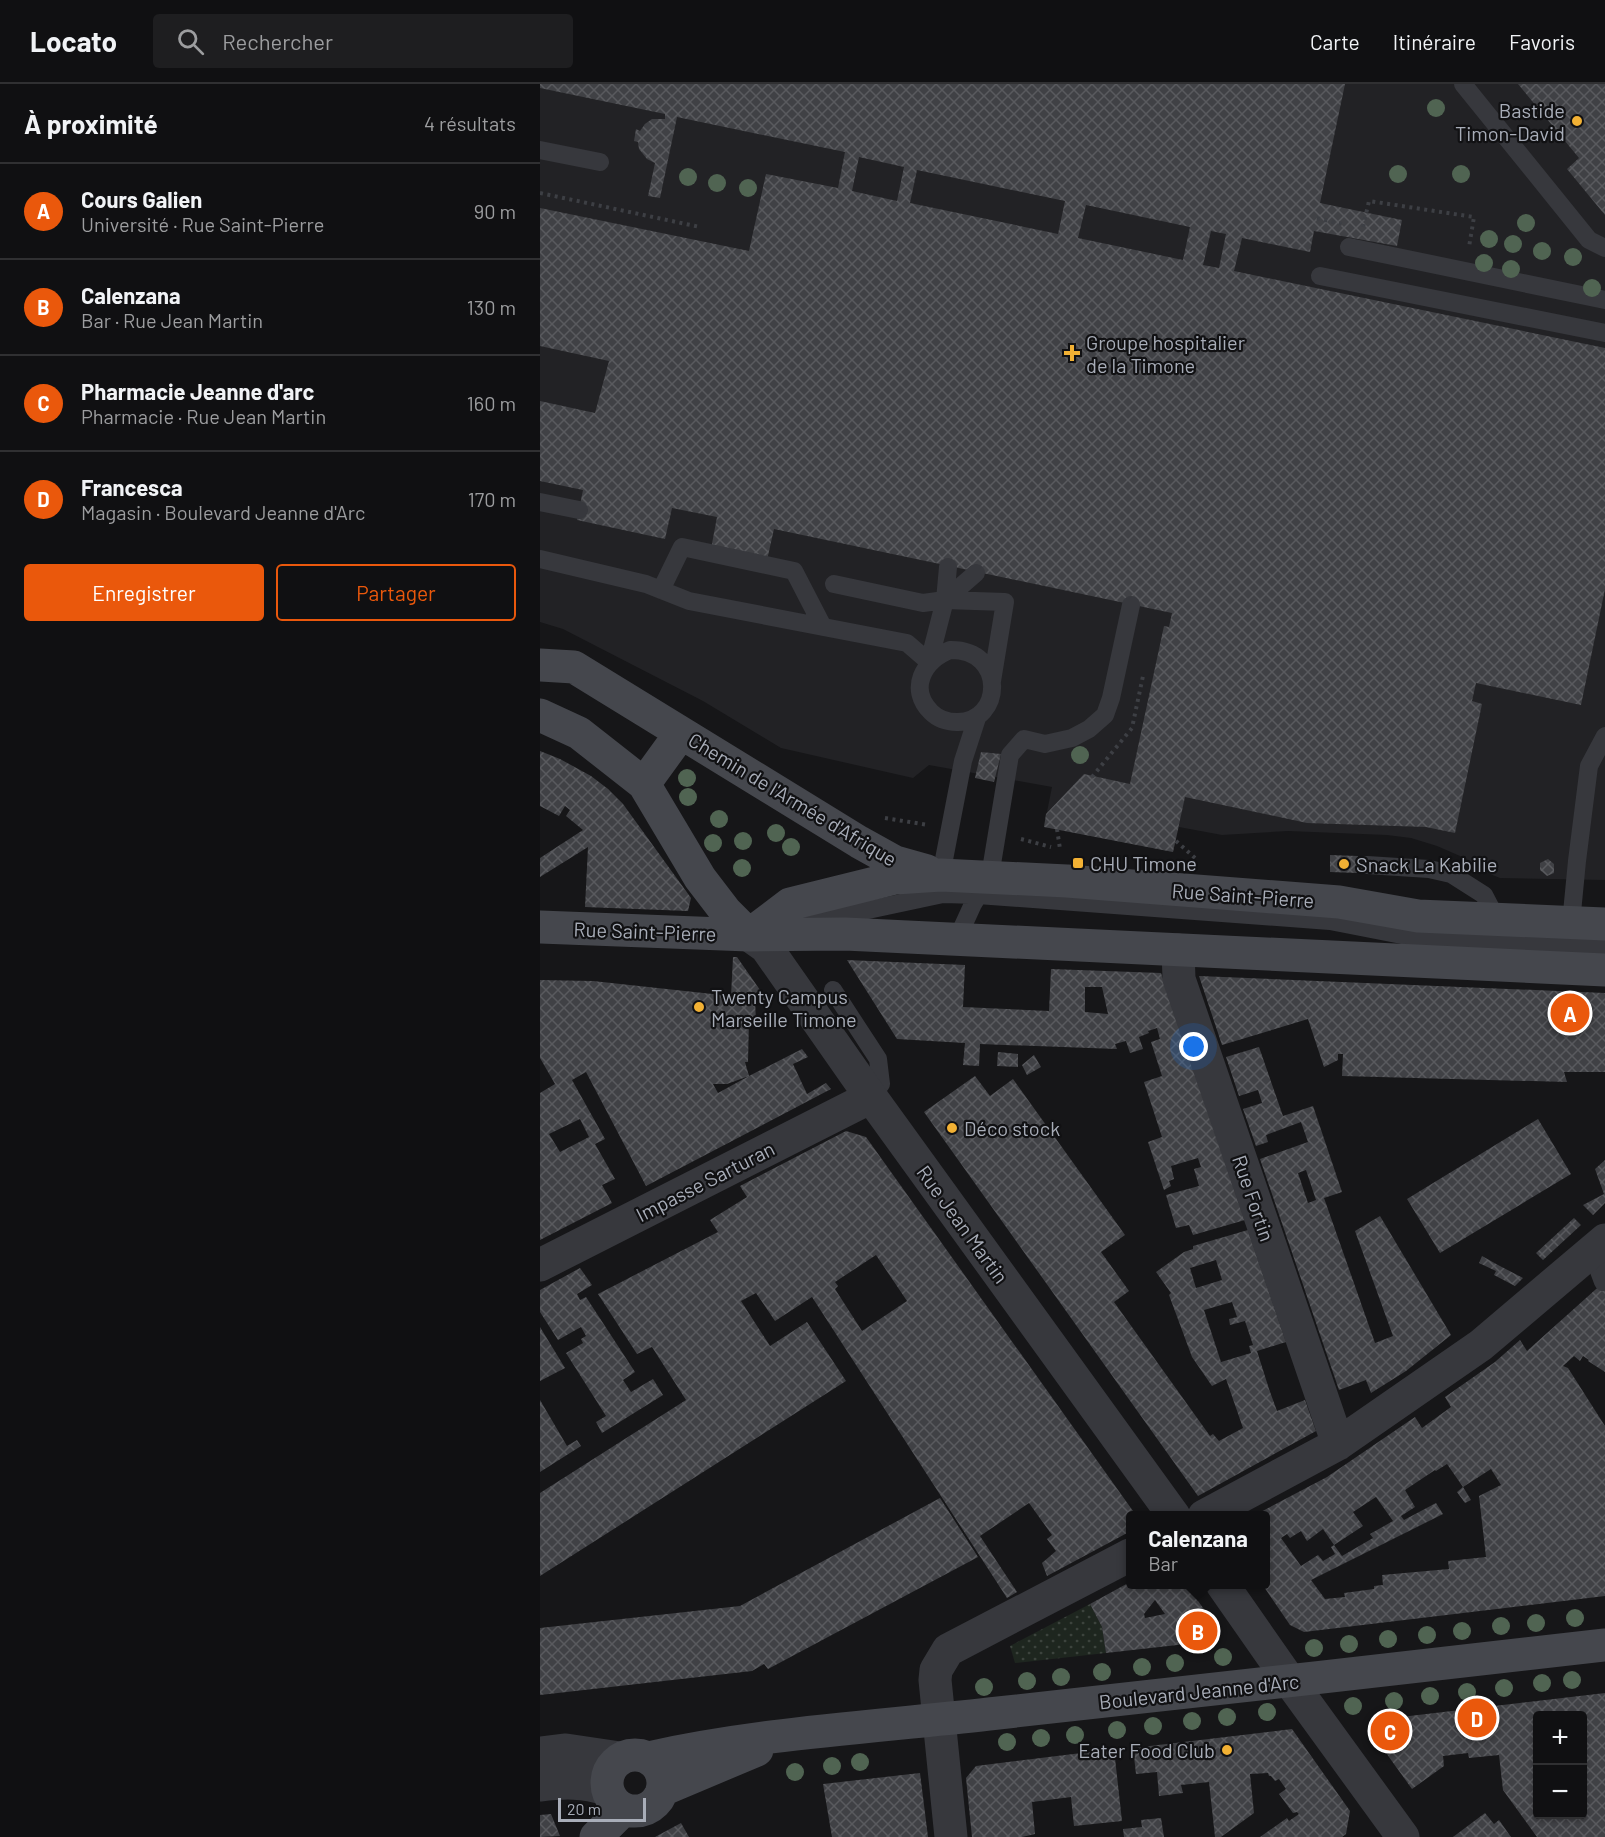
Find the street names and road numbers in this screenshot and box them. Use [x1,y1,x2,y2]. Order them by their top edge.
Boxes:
street label: Chemin de l'Armée d'Afrique [684,727,902,871]
street label: Rue Saint-Pierre [1171,878,1315,912]
street label: Rue Saint-Pierre [573,917,717,945]
street label: Impasse Sarturan [632,1136,778,1226]
street label: Rue Fortin [1228,1152,1280,1244]
street label: Rue Jean Martin [912,1160,1014,1288]
street label: Boulevard Jeanne d'Arc [1098,1669,1300,1713]

